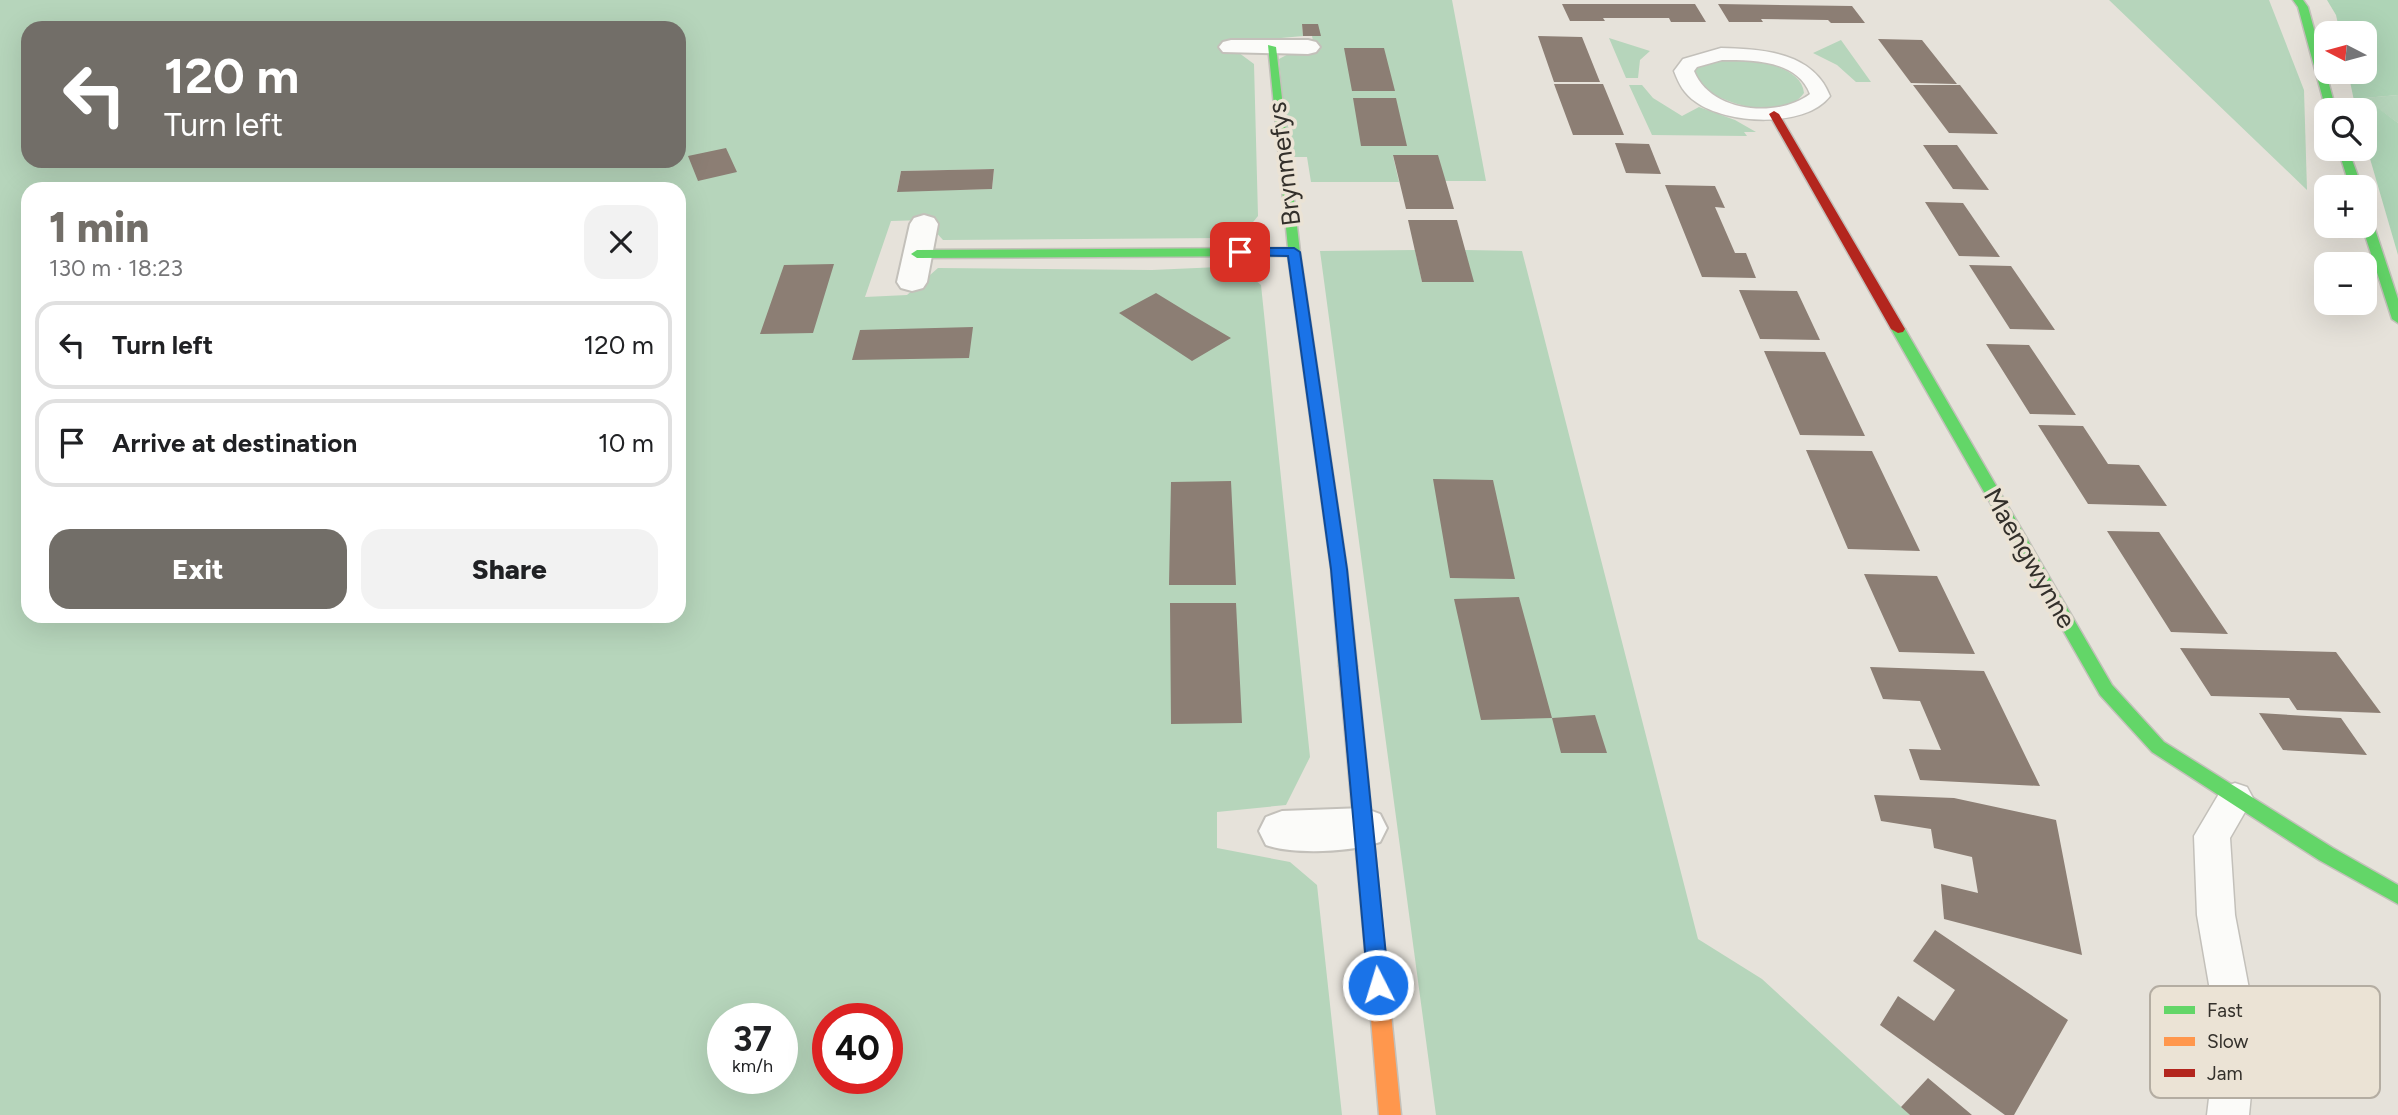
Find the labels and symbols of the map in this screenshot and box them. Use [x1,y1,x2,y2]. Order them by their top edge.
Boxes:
north arrow [2314,21,2376,84]
street label: Brynmefys [1261,100,1307,228]
pin [1210,222,1270,282]
street label: Maengwynne [1977,482,2083,634]
position arrow [1341,948,1415,1022]
legend [2150,986,2380,1098]
text: Fast [2207,999,2243,1022]
speed limit sign: 40 [812,1003,903,1094]
text: Slow [2207,1030,2249,1053]
text: Jam [2207,1062,2243,1085]

